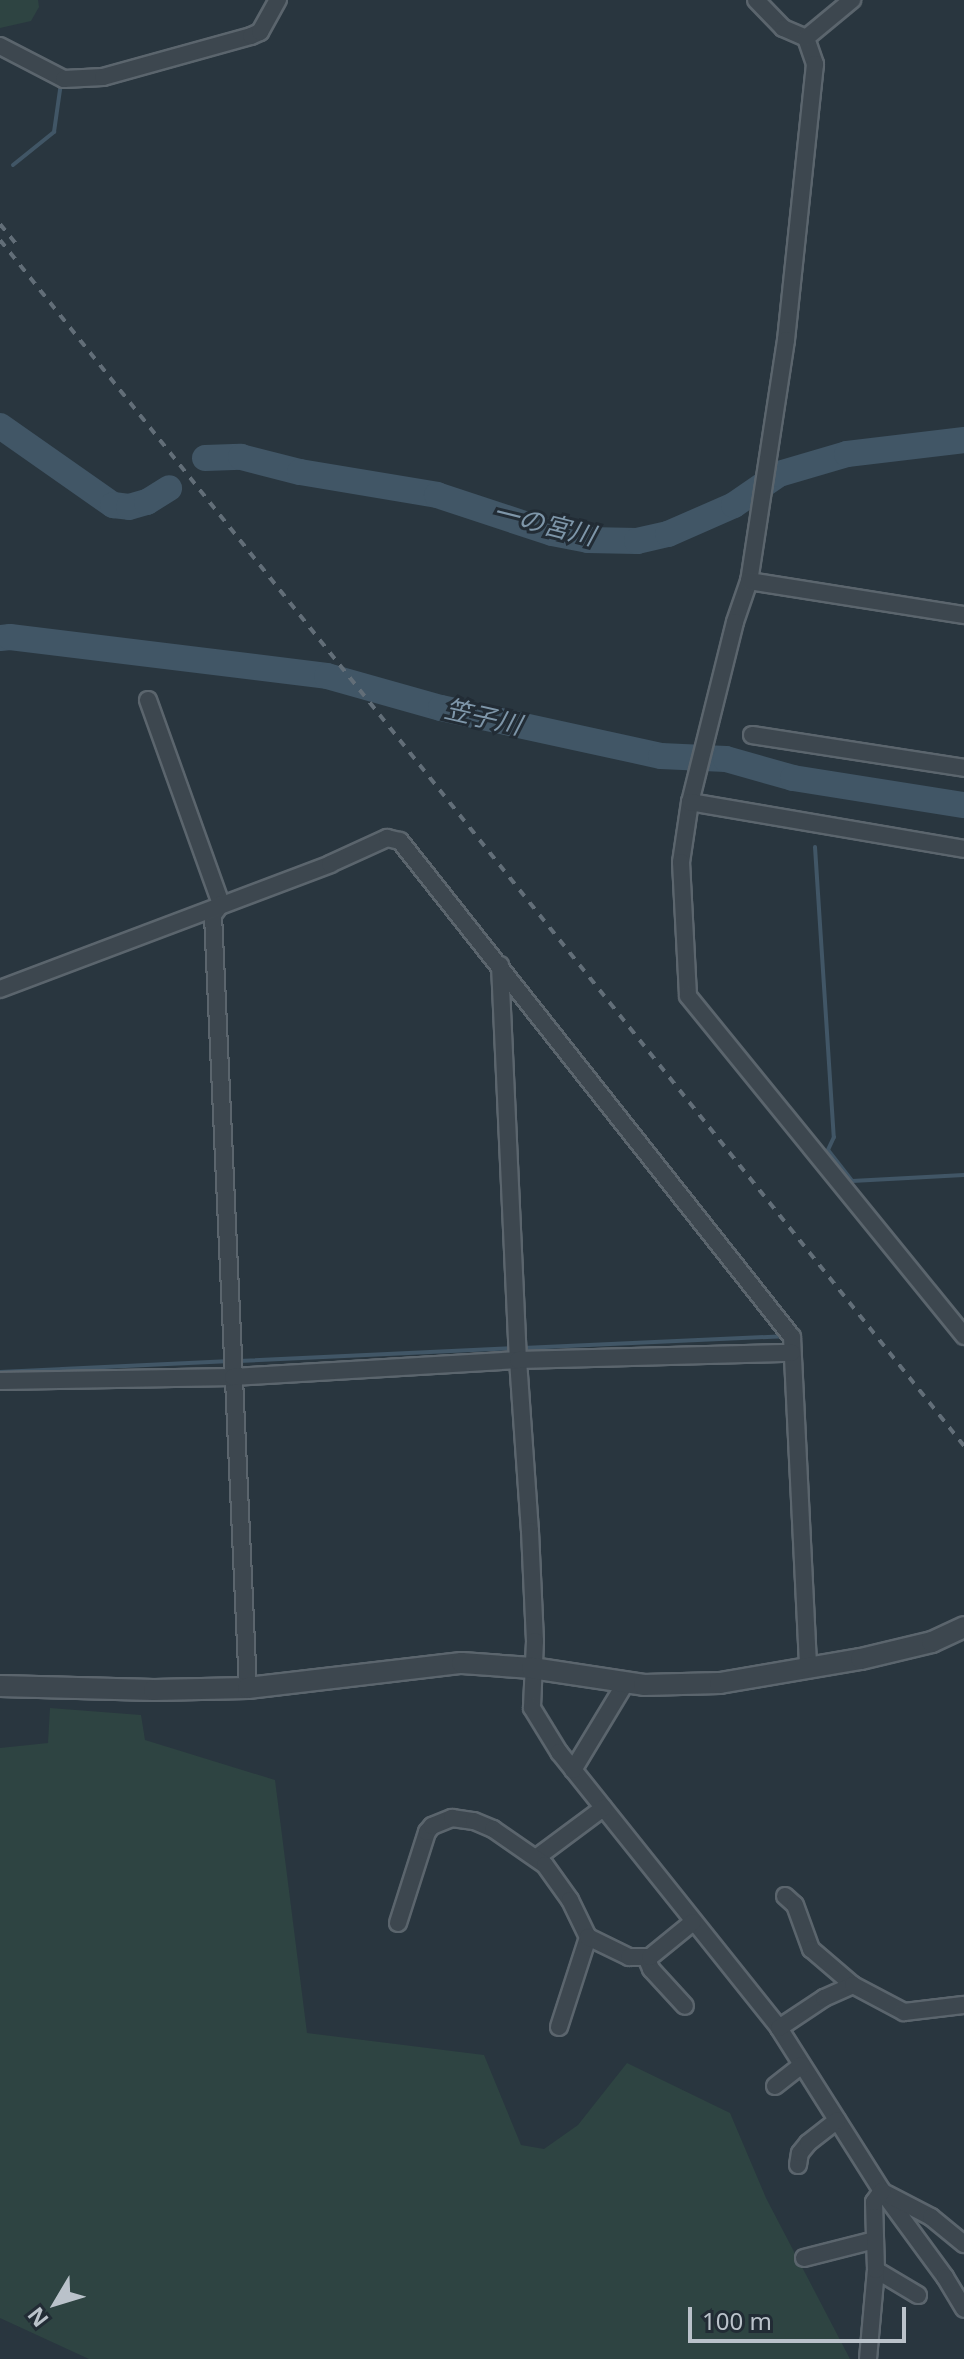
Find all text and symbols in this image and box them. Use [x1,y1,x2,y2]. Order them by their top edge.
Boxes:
water label: 一の宮川 [490,496,598,552]
water label: 笠子川 [441,693,525,741]
north arrow [16,2263,96,2343]
scale bar [692,2291,910,2341]
text: N [20,2301,54,2334]
text: 100 m [702,2304,772,2337]

